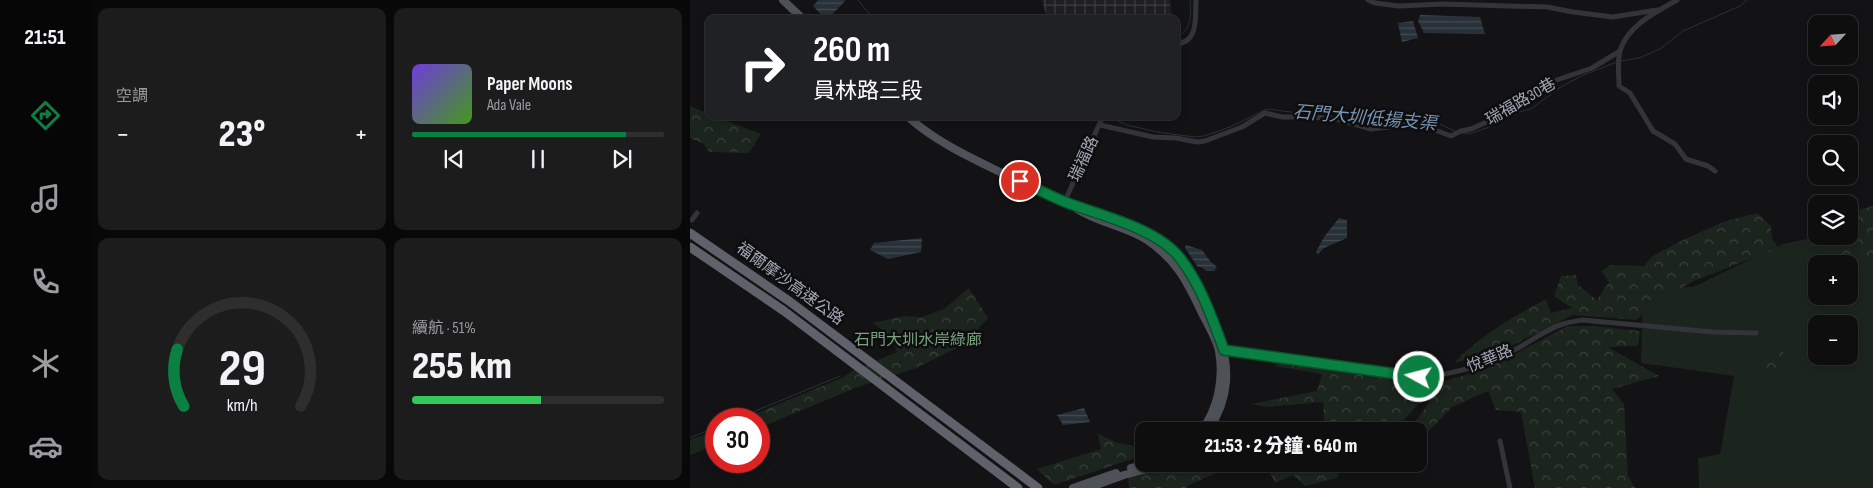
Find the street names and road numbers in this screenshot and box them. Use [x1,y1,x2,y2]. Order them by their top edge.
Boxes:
street label: 瑞福路30巷 [1483,74,1559,130]
street label: 瑞福路 [1065,133,1103,185]
street label: 福爾摩沙高速公路 [733,239,847,329]
street label: 悅華路 [1464,341,1516,377]

